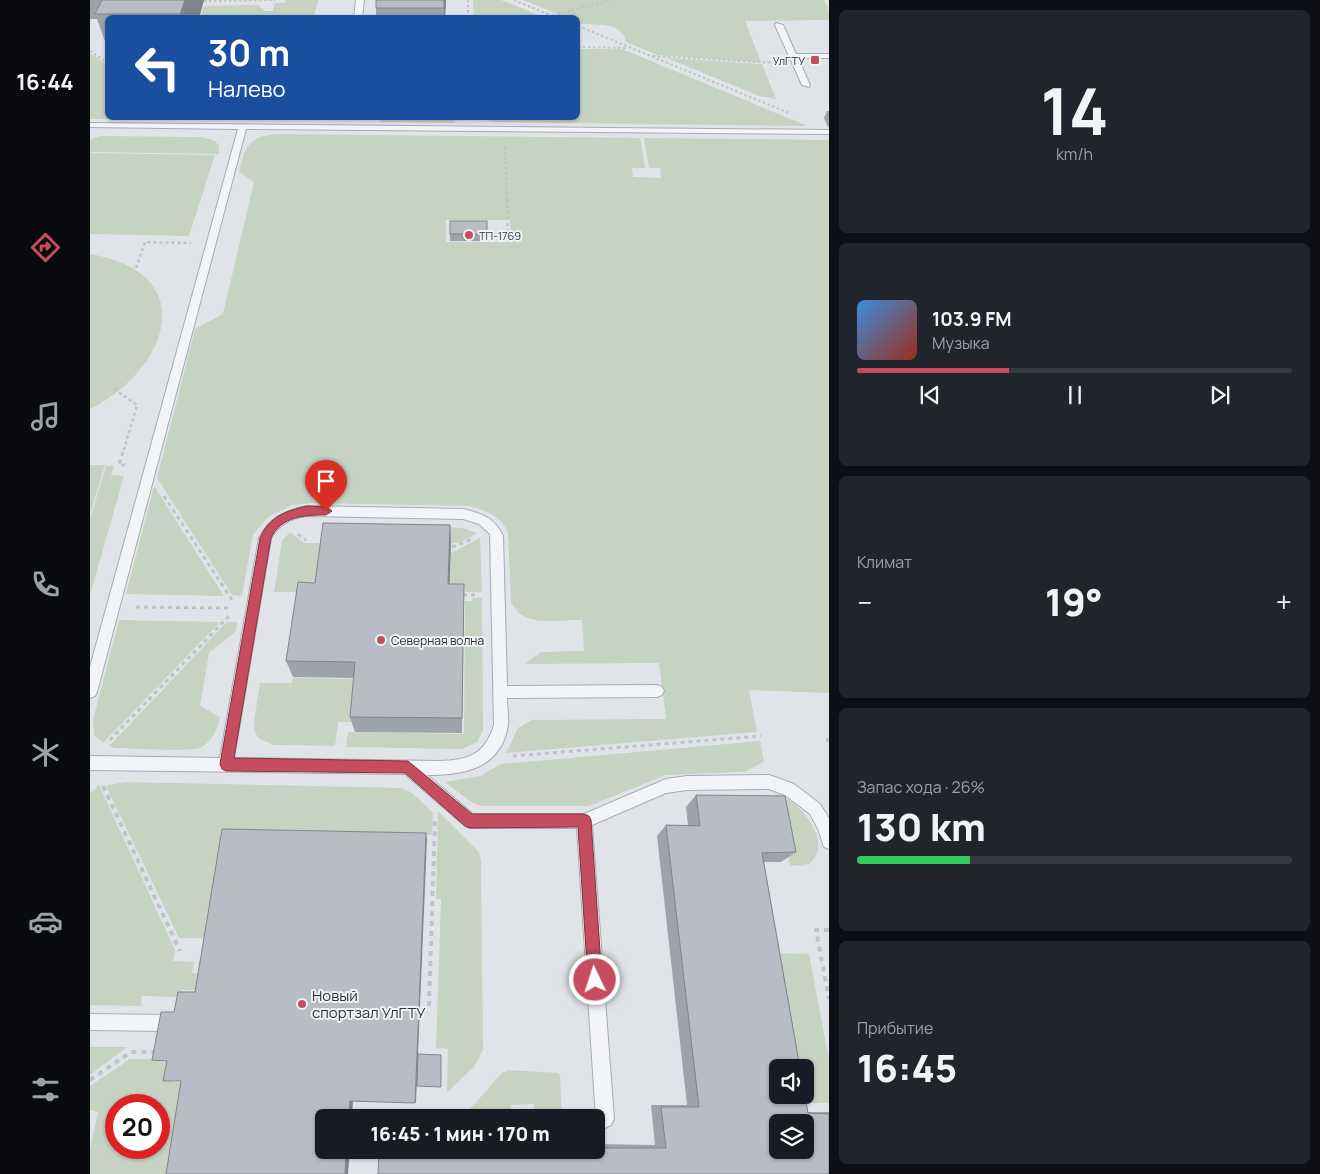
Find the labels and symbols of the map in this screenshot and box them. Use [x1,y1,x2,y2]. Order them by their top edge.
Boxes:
place label: УлГТУ [773,53,805,68]
marker: УлГТУ [809,54,821,66]
place label: ТП-1769 [479,228,521,243]
marker: ТП-1769 [463,229,475,241]
pin [305,460,347,511]
place label: Северная волна [391,632,484,649]
marker: Северная волна [375,634,387,646]
position arrow [568,953,620,1005]
place label: Новый спортзал УлГТУ [312,985,426,1023]
marker: Новый спортзал УлГТУ [296,998,308,1010]
speed limit sign: 20 [105,1094,170,1159]

